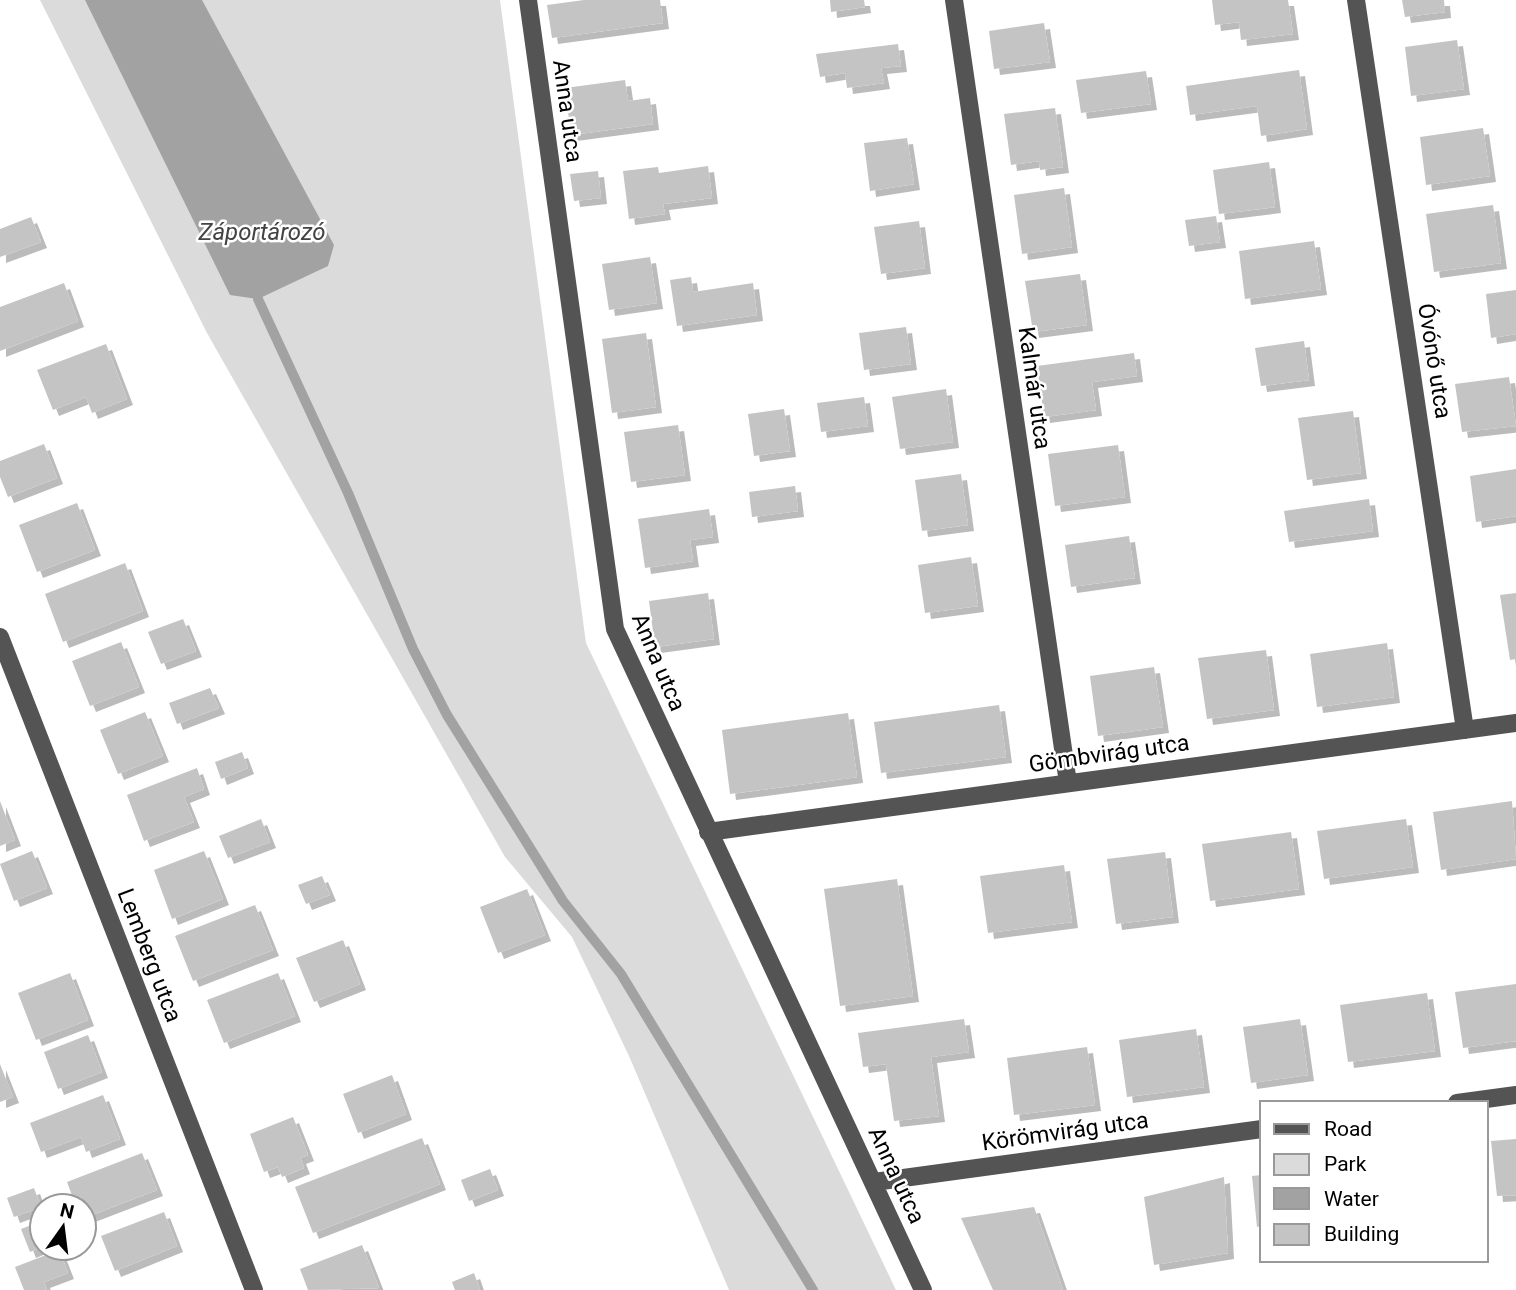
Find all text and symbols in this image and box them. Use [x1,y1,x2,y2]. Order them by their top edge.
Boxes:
street label: Anna utca [547,58,588,164]
water label: Záportározó [197,218,326,246]
street label: Óvónő utca [1412,301,1458,421]
street label: Kalmár utca [1013,325,1056,451]
street label: Anna utca [626,609,691,715]
street label: Gömbvirág utca [1027,729,1191,778]
street label: Lemberg utca [112,885,187,1026]
legend [1260,1101,1488,1262]
street label: Körömvirág utca [980,1106,1150,1157]
text: Road [1324,1117,1372,1141]
street label: Anna utca [862,1123,931,1228]
text: Park [1324,1152,1367,1176]
text: Water [1324,1187,1379,1211]
north arrow [28,1192,98,1262]
text: N [58,1198,76,1224]
text: Building [1324,1222,1399,1246]

